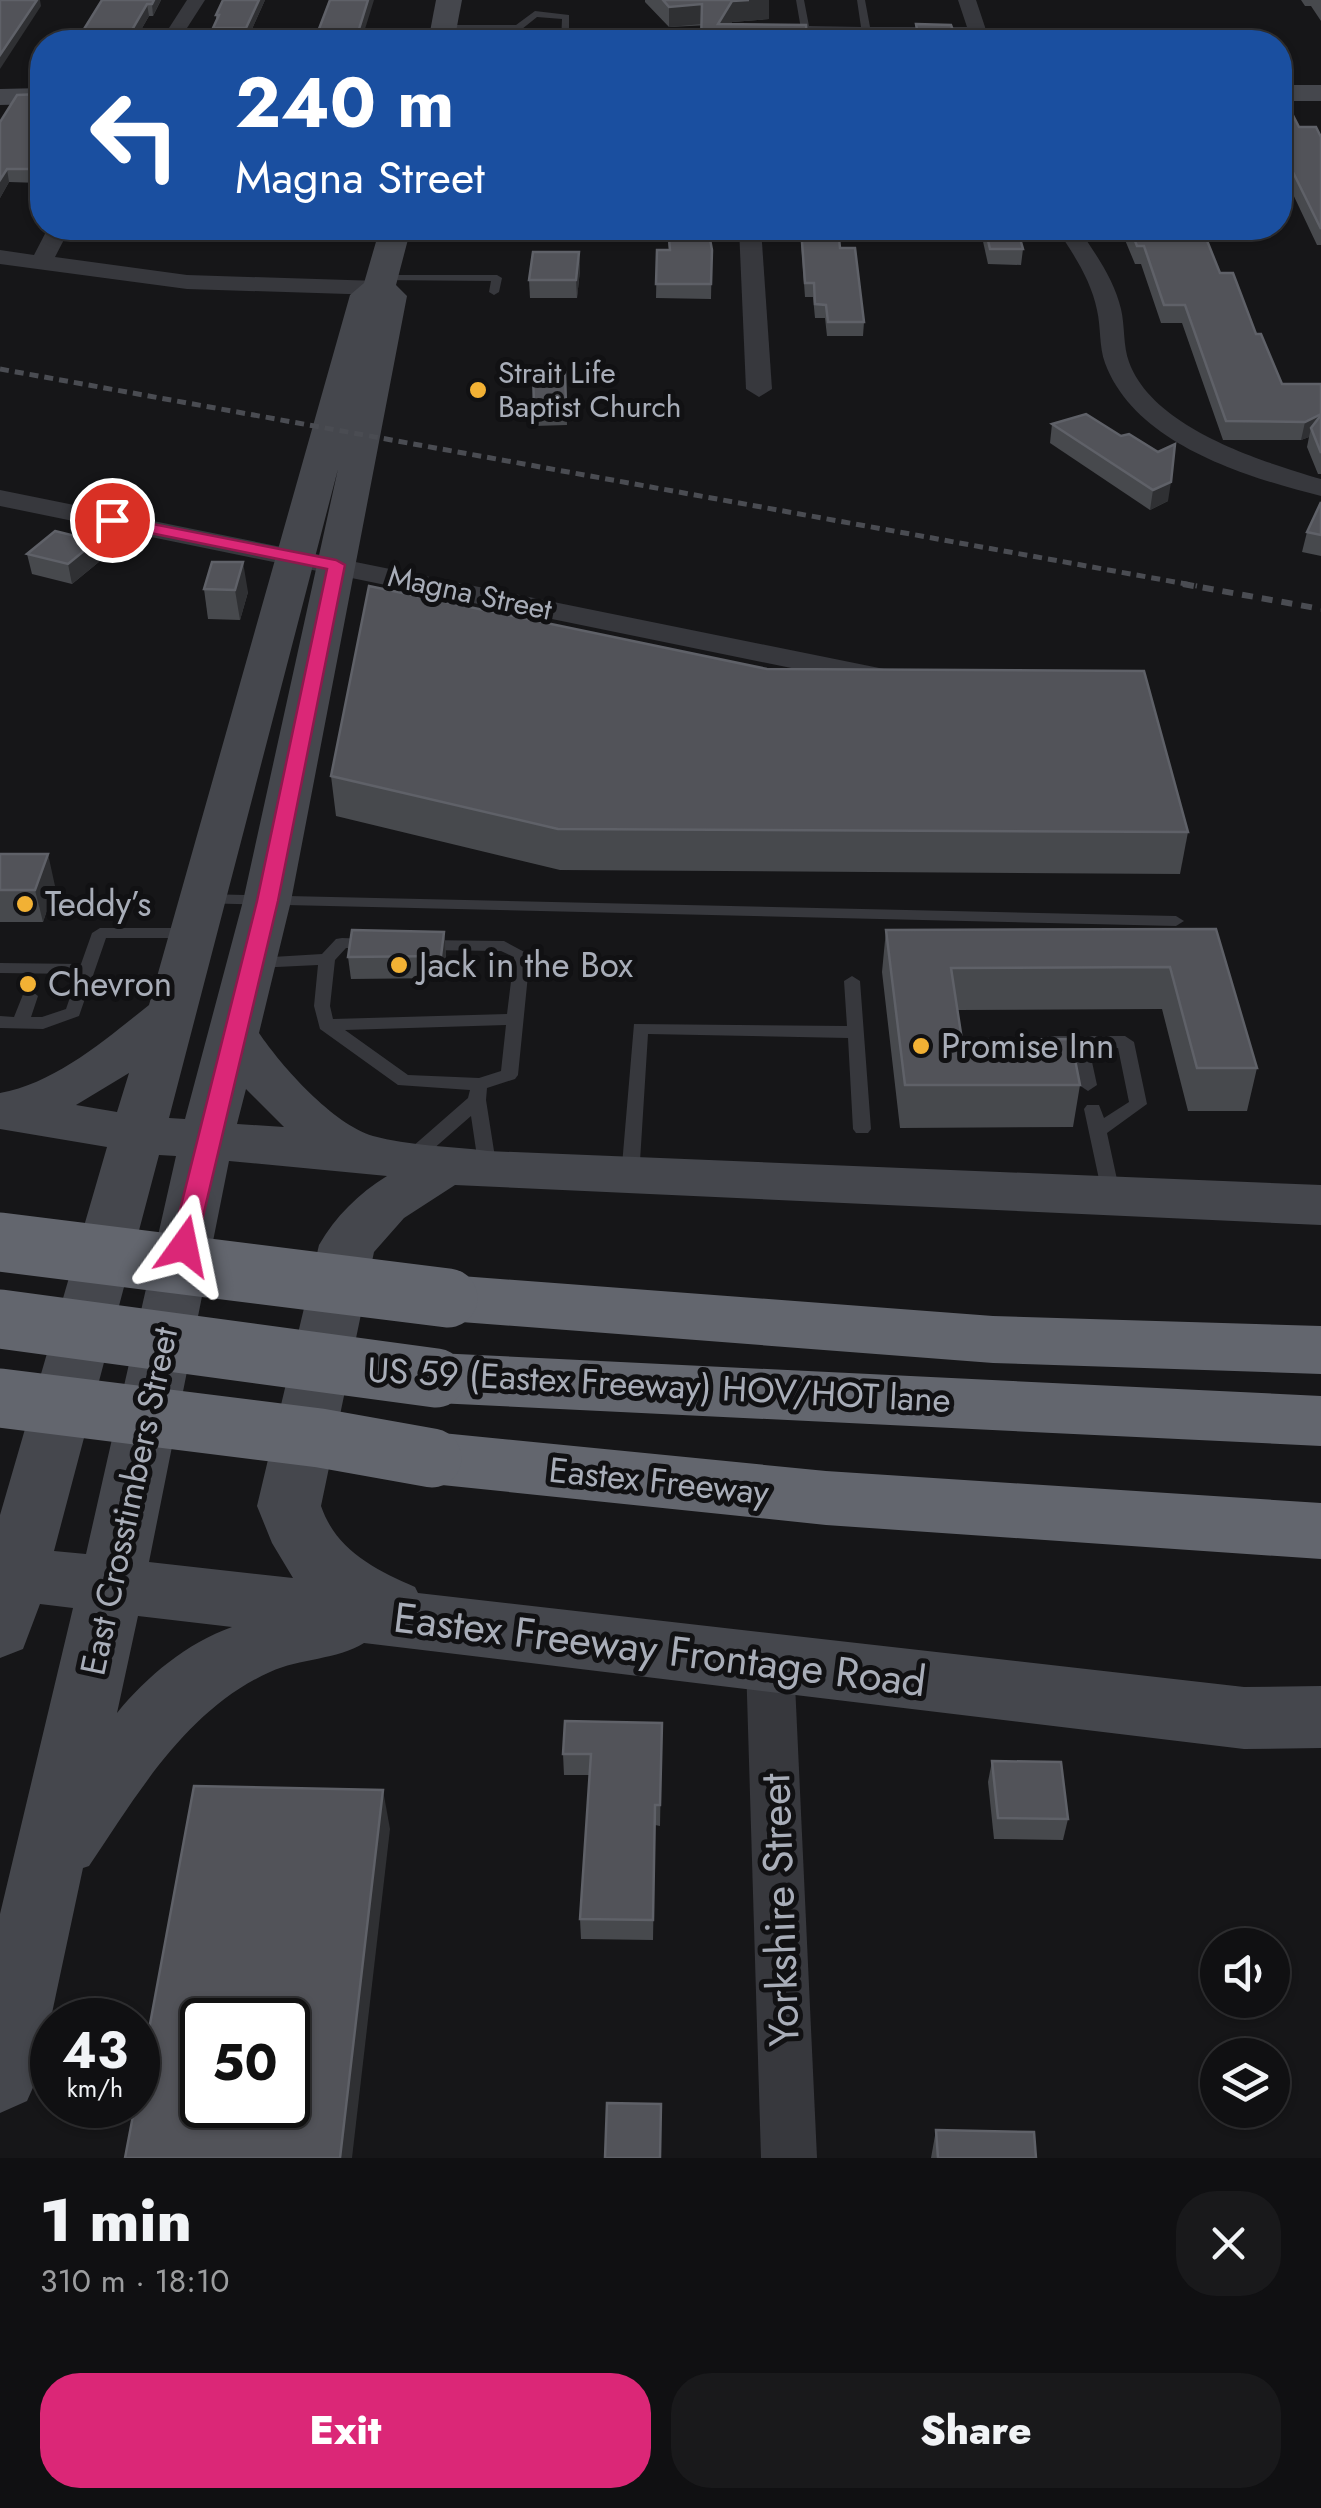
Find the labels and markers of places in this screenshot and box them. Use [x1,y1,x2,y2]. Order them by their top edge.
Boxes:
place label: Strait Life Baptist Church [498,351,682,428]
marker: Strait Life Baptist Church [467,379,489,401]
pin [70,478,155,563]
place label: Teddy’s [45,879,151,929]
marker: Teddy’s [14,893,36,915]
place label: Jack in the Box [415,940,633,990]
marker: Jack in the Box [388,954,410,976]
place label: Chevron [48,959,172,1009]
marker: Chevron [17,973,39,995]
place label: Promise Inn [941,1021,1114,1071]
marker: Promise Inn [910,1035,932,1057]

